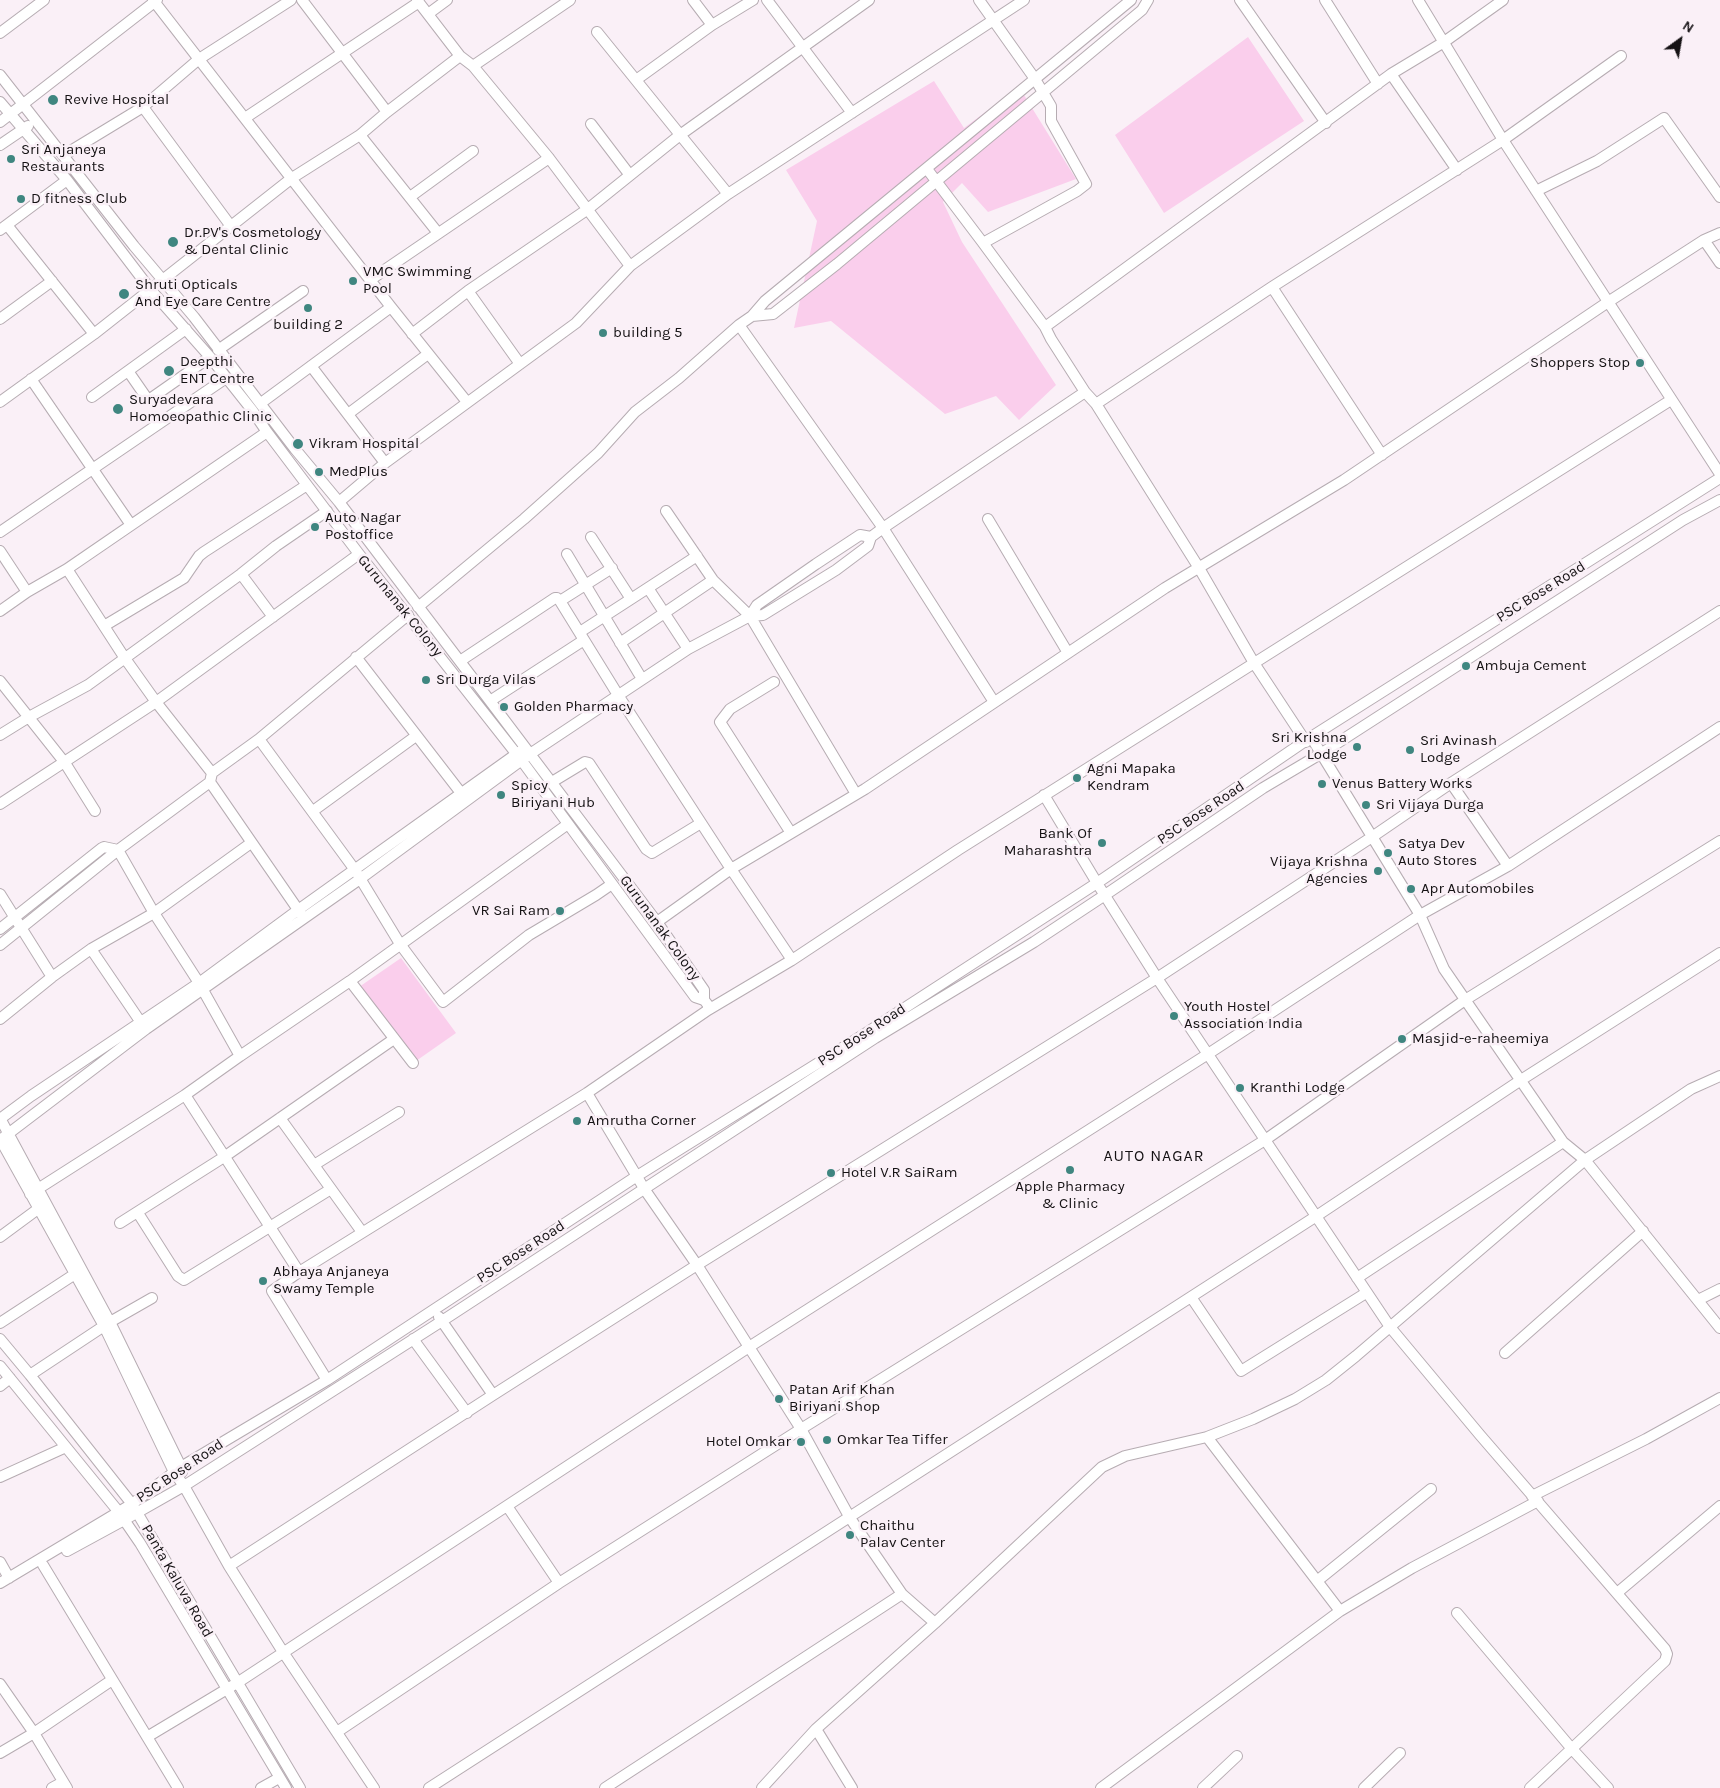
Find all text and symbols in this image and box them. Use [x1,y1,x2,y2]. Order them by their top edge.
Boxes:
north arrow [1655,15,1705,65]
text: N [1679,17,1697,37]
place label: Revive Hospital [64,91,169,109]
marker: Revive Hospital [46,93,60,107]
place label: Sri Anjaneya Restaurants [21,141,106,176]
marker: Sri Anjaneya Restaurants [5,153,17,165]
place label: D fitness Club [31,190,127,208]
marker: D fitness Club [15,193,27,205]
place label: Dr.PV's Cosmetology & Dental Clinic [184,224,321,259]
marker: Dr.PV's Cosmetology & Dental Clinic [166,235,180,249]
place label: VMC Swimming Pool [363,263,471,298]
marker: VMC Swimming Pool [347,275,359,287]
place label: Shruti Opticals And Eye Care Centre [135,276,271,311]
marker: Shruti Opticals And Eye Care Centre [117,287,131,301]
marker: building 2 [302,302,314,314]
place label: building 2 [273,316,343,334]
place label: building 5 [613,324,683,342]
marker: building 5 [597,327,609,339]
place label: Deepthi ENT Centre [180,353,254,388]
place label: Shoppers Stop [1530,354,1630,372]
marker: Shoppers Stop [1634,357,1646,369]
marker: Deepthi ENT Centre [162,364,176,378]
place label: Suryadevara Homoeopathic Clinic [129,391,272,426]
marker: Suryadevara Homoeopathic Clinic [111,402,125,416]
place label: Vikram Hospital [309,435,419,453]
marker: Vikram Hospital [291,437,305,451]
place label: MedPlus [329,463,388,481]
marker: MedPlus [313,466,325,478]
place label: Auto Nagar Postoffice [325,509,401,544]
marker: Auto Nagar Postoffice [309,521,321,533]
street label: Gurunanak Colony [353,551,447,661]
street label: PSC Bose Road [1493,558,1589,626]
place label: Ambuja Cement [1476,657,1586,675]
marker: Ambuja Cement [1460,660,1472,672]
place label: Sri Durga Vilas [436,671,536,689]
marker: Sri Durga Vilas [420,674,432,686]
place label: Golden Pharmacy [514,698,633,716]
marker: Golden Pharmacy [498,701,510,713]
place label: Sri Krishna Lodge [1271,729,1347,764]
place label: Sri Avinash Lodge [1420,732,1497,767]
marker: Sri Krishna Lodge [1351,741,1363,753]
marker: Sri Avinash Lodge [1404,744,1416,756]
place label: Agni Mapaka Kendram [1087,760,1176,795]
marker: Agni Mapaka Kendram [1071,772,1083,784]
place label: Venus Battery Works [1332,775,1473,793]
place label: Spicy Biriyani Hub [511,777,595,812]
street label: PSC Bose Road [1154,777,1248,849]
marker: Venus Battery Works [1316,778,1328,790]
marker: Spicy Biriyani Hub [495,789,507,801]
place label: Sri Vijaya Durga [1376,796,1484,814]
marker: Sri Vijaya Durga [1360,799,1372,811]
place label: Bank Of Maharashtra [1004,825,1092,860]
place label: Satya Dev Auto Stores [1398,835,1477,870]
marker: Bank Of Maharashtra [1096,837,1108,849]
marker: Satya Dev Auto Stores [1382,847,1394,859]
place label: Vijaya Krishna Agencies [1270,853,1368,888]
marker: Vijaya Krishna Agencies [1372,865,1384,877]
street label: Gurunanak Colony [616,872,704,984]
place label: Apr Automobiles [1421,880,1534,898]
marker: Apr Automobiles [1405,883,1417,895]
place label: VR Sai Ram [472,902,550,920]
marker: VR Sai Ram [554,905,566,917]
place label: Youth Hostel Association India [1184,998,1303,1033]
street label: PSC Bose Road [815,1000,909,1070]
marker: Youth Hostel Association India [1168,1010,1180,1022]
place label: Masjid-e-raheemiya [1412,1030,1549,1048]
marker: Masjid-e-raheemiya [1396,1033,1408,1045]
place label: Kranthi Lodge [1250,1079,1345,1097]
marker: Kranthi Lodge [1234,1082,1246,1094]
place label: Amrutha Corner [587,1112,696,1130]
marker: Amrutha Corner [571,1115,583,1127]
district label: AUTO NAGAR [1102,1146,1206,1166]
place label: Hotel V.R SaiRam [841,1164,957,1182]
marker: Apple Pharmacy & Clinic [1064,1164,1076,1176]
marker: Hotel V.R SaiRam [825,1167,837,1179]
place label: Apple Pharmacy & Clinic [1015,1178,1125,1213]
street label: PSC Bose Road [474,1217,568,1287]
place label: Abhaya Anjaneya Swamy Temple [273,1263,389,1298]
marker: Abhaya Anjaneya Swamy Temple [257,1275,269,1287]
place label: Patan Arif Khan Biriyani Shop [789,1381,895,1416]
marker: Patan Arif Khan Biriyani Shop [773,1393,785,1405]
place label: Omkar Tea Tiffer [837,1431,948,1449]
place label: Hotel Omkar [706,1433,791,1451]
marker: Omkar Tea Tiffer [821,1434,833,1446]
street label: PSC Bose Road [133,1435,227,1507]
marker: Hotel Omkar [795,1436,807,1448]
place label: Chaithu Palav Center [860,1517,945,1552]
street label: Panta Kaluva Road [137,1521,217,1641]
marker: Chaithu Palav Center [844,1529,856,1541]

